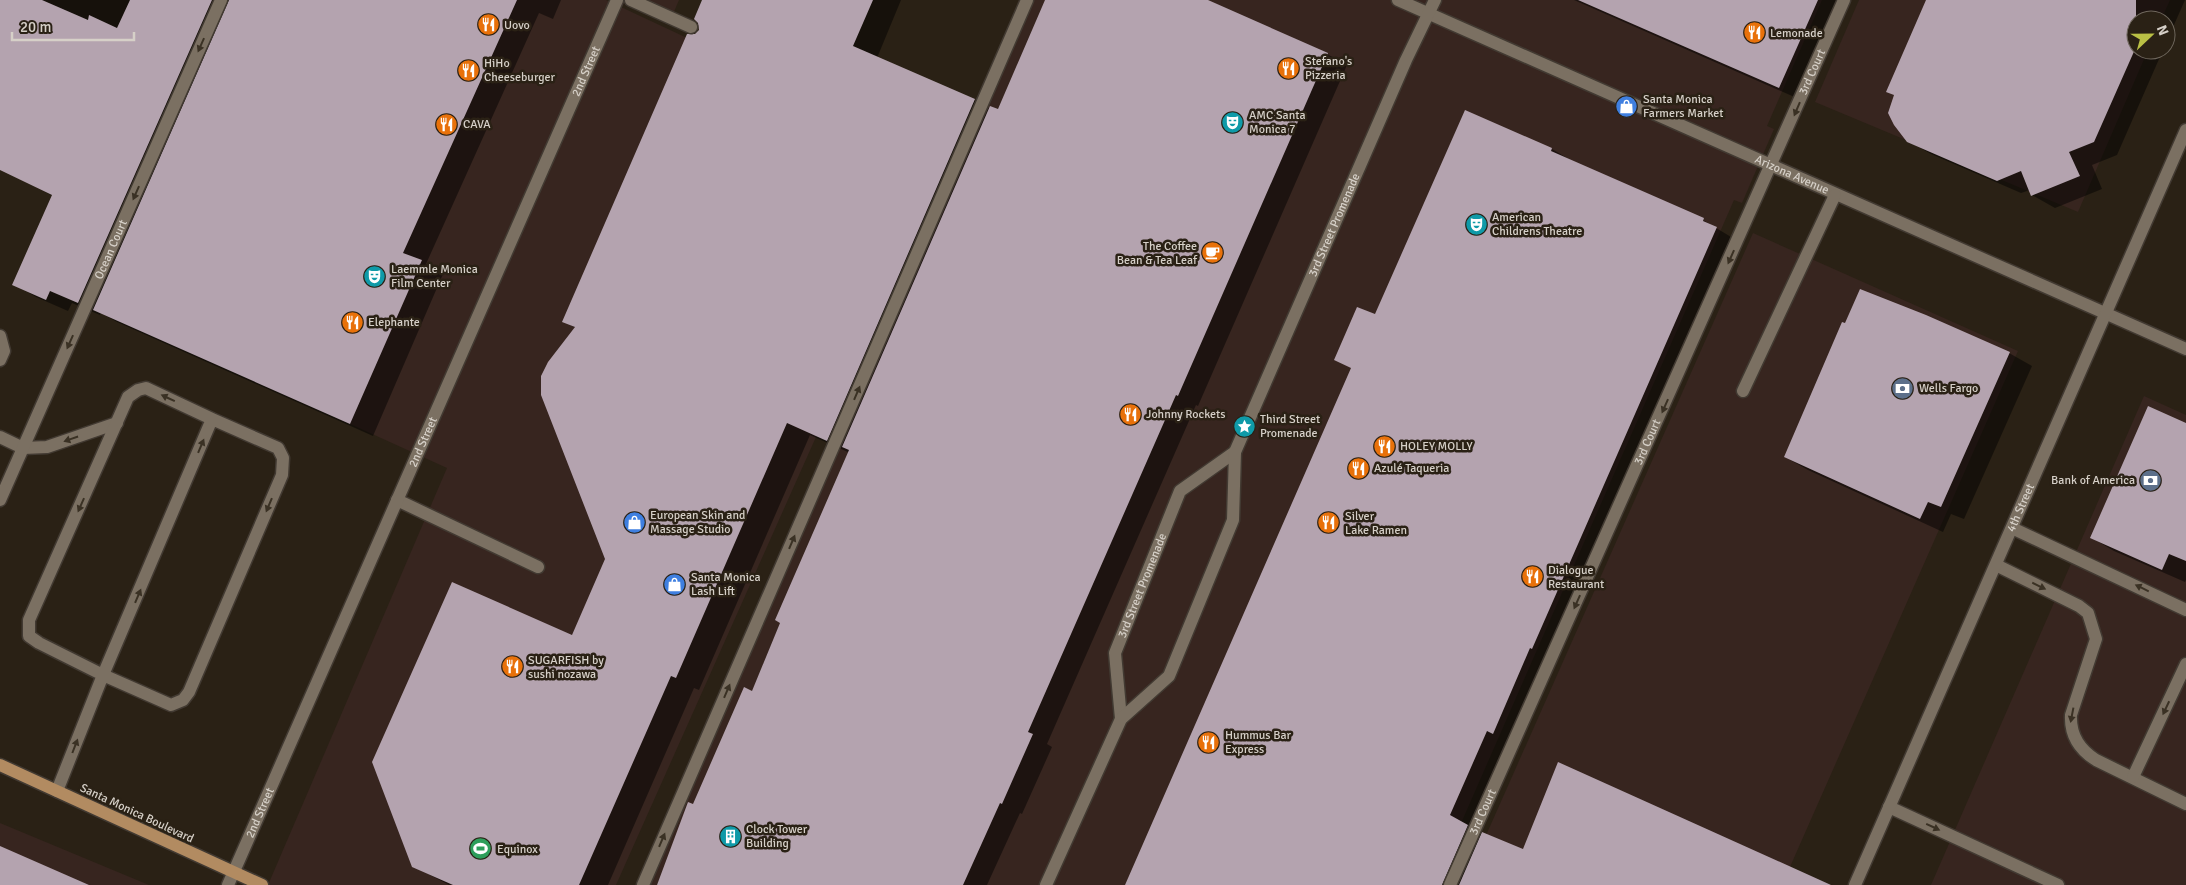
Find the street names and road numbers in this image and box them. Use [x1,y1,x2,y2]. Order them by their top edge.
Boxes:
street label: 2nd Street [569,44,604,99]
street label: 3rd Court [1796,47,1829,97]
street label: Arizona Avenue [1752,152,1831,198]
street label: 3rd Street Promenade [1305,171,1364,279]
street label: Ocean Court [91,217,131,282]
street label: 2nd Street [406,415,441,470]
street label: 3rd Court [1631,417,1664,467]
street label: 4th Street [2004,481,2038,534]
street label: 3rd Street Promenade [1115,531,1170,640]
street label: Santa Monica Boulevard [77,780,196,846]
street label: 2nd Street [243,785,278,840]
street label: 3rd Court [1466,787,1500,837]

